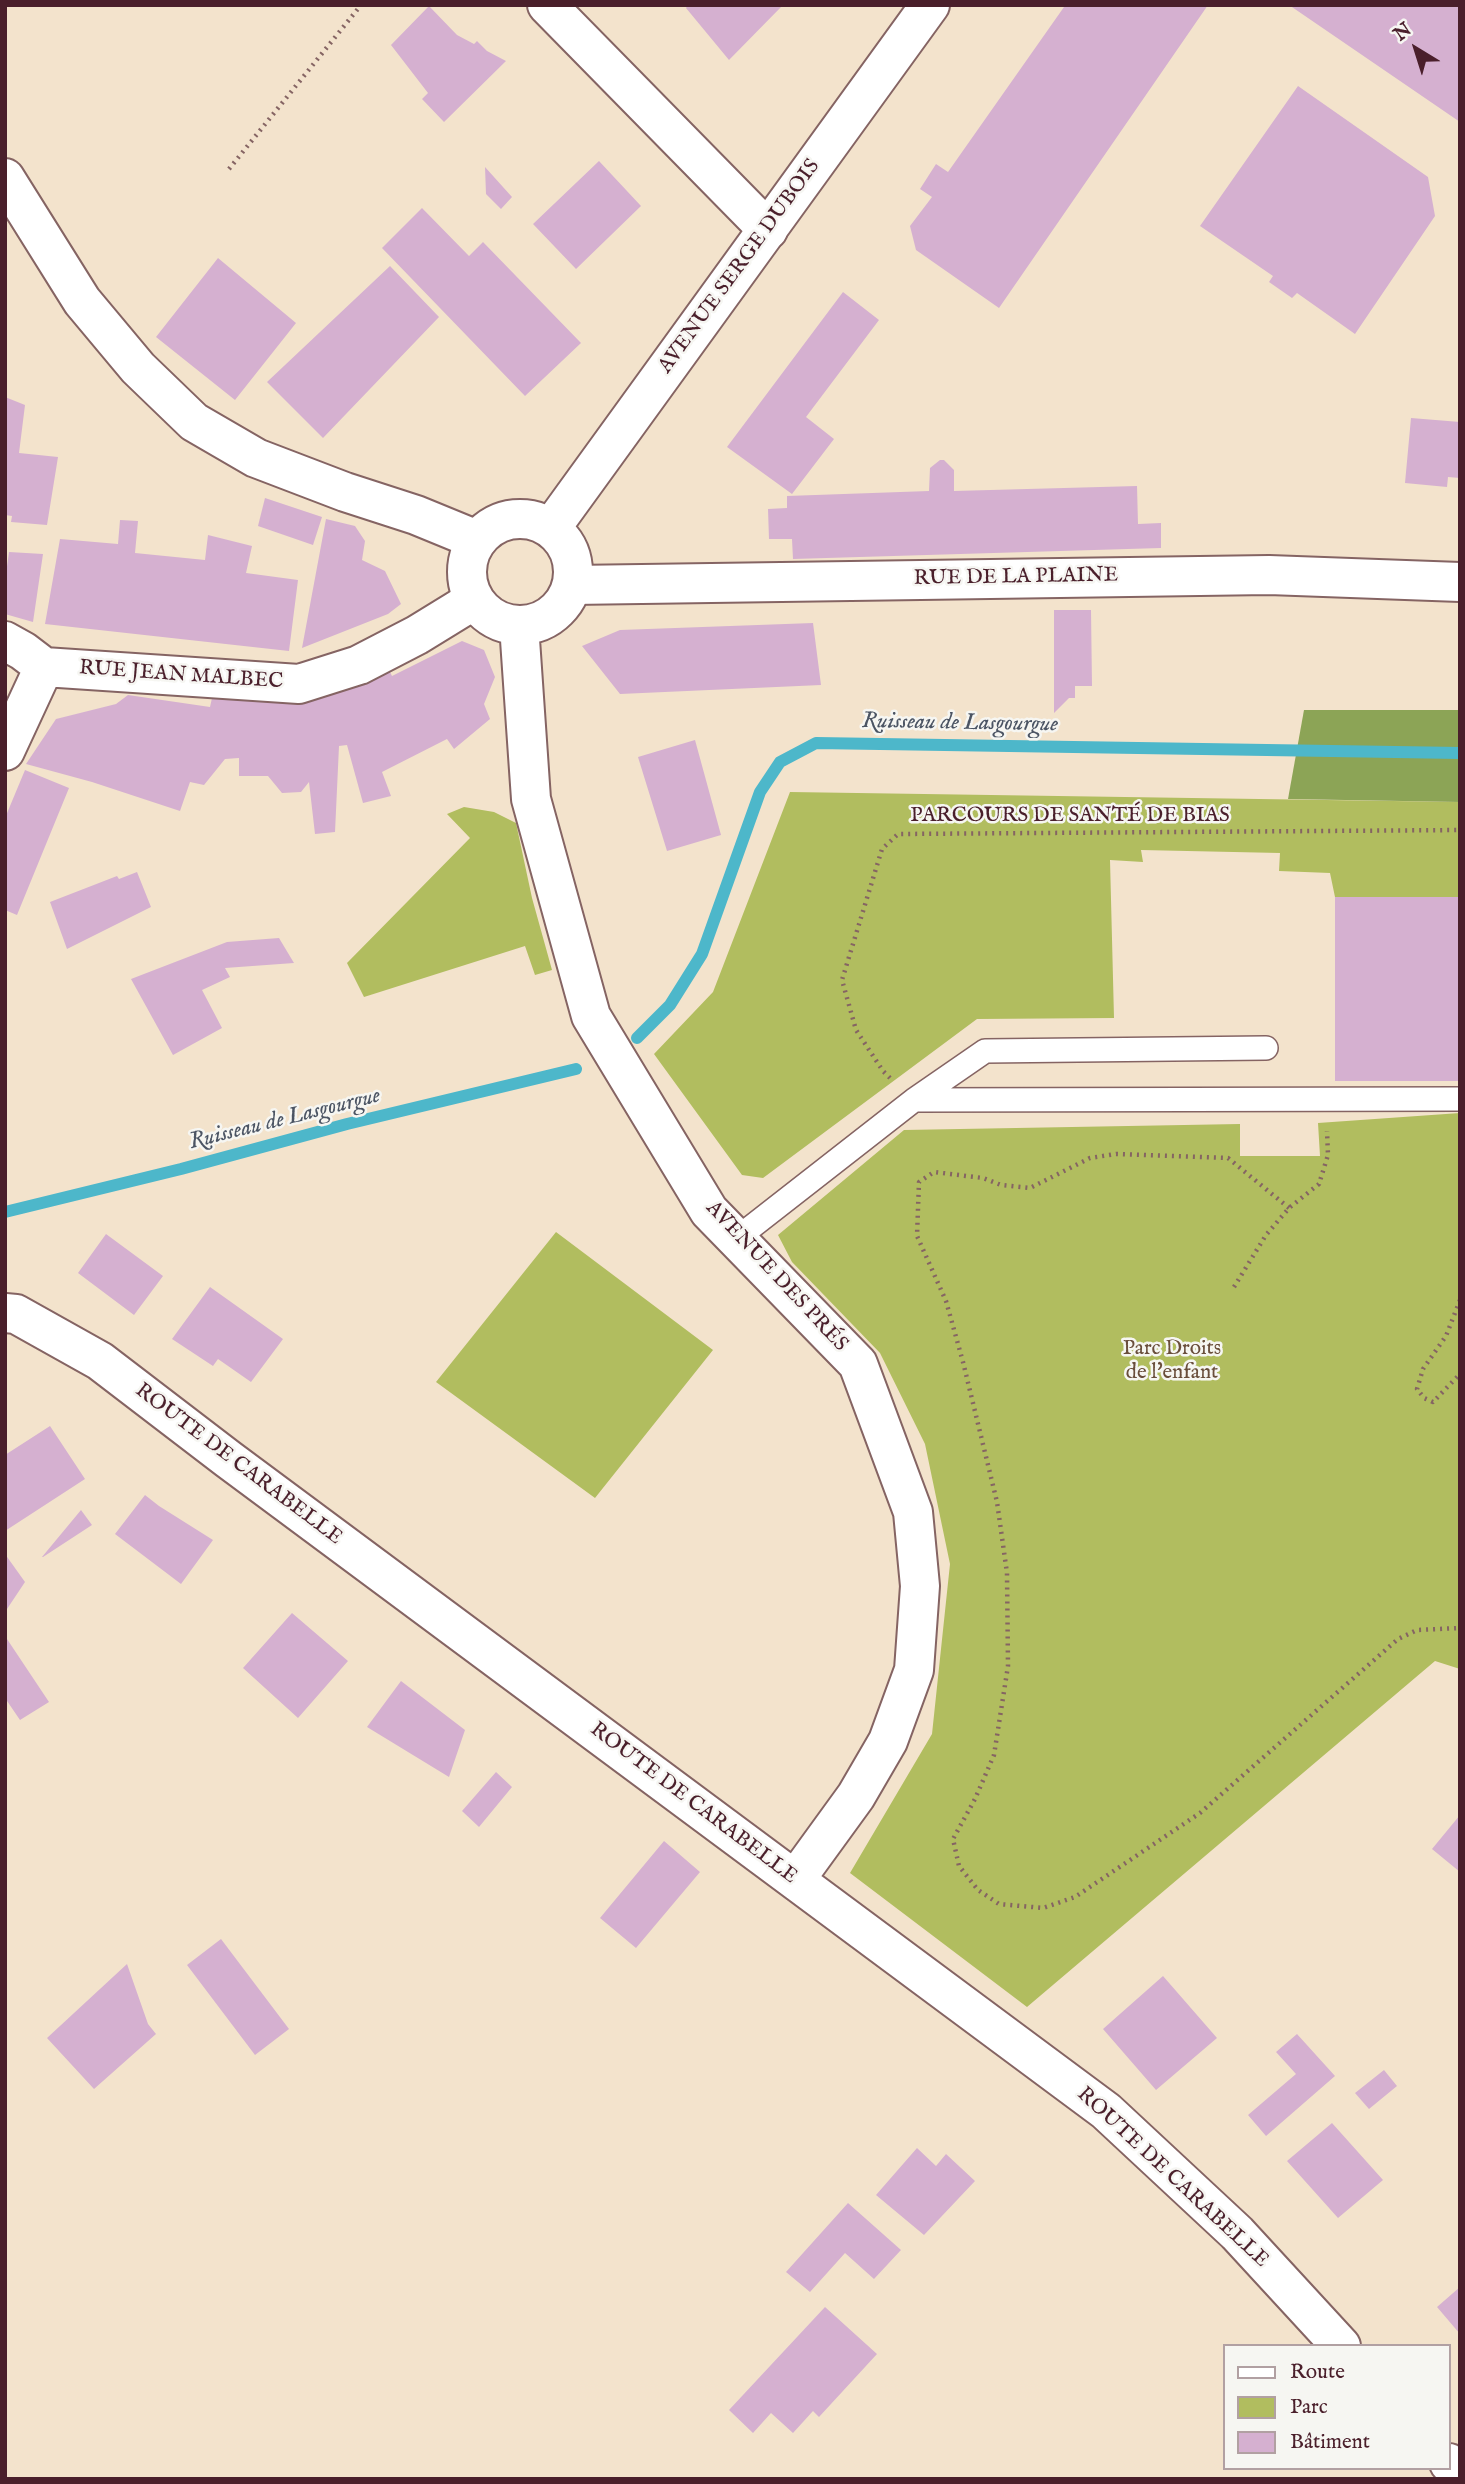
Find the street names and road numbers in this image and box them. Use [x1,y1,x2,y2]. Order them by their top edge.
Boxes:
street label: AVENUE SERGE DUBOIS [654,155,826,379]
street label: RUE DE LA PLAINE [914,564,1118,592]
street label: RUE JEAN MALBEC [78,656,284,696]
street label: PARCOURS DE SANTÉ DE BIAS [910,804,1230,830]
street label: AVENUE DES PRÉS [700,1197,852,1357]
street label: ROUTE DE CARABELLE [129,1379,347,1551]
street label: ROUTE DE CARABELLE [584,1718,802,1890]
street label: ROUTE DE CARABELLE [1071,2083,1273,2273]

